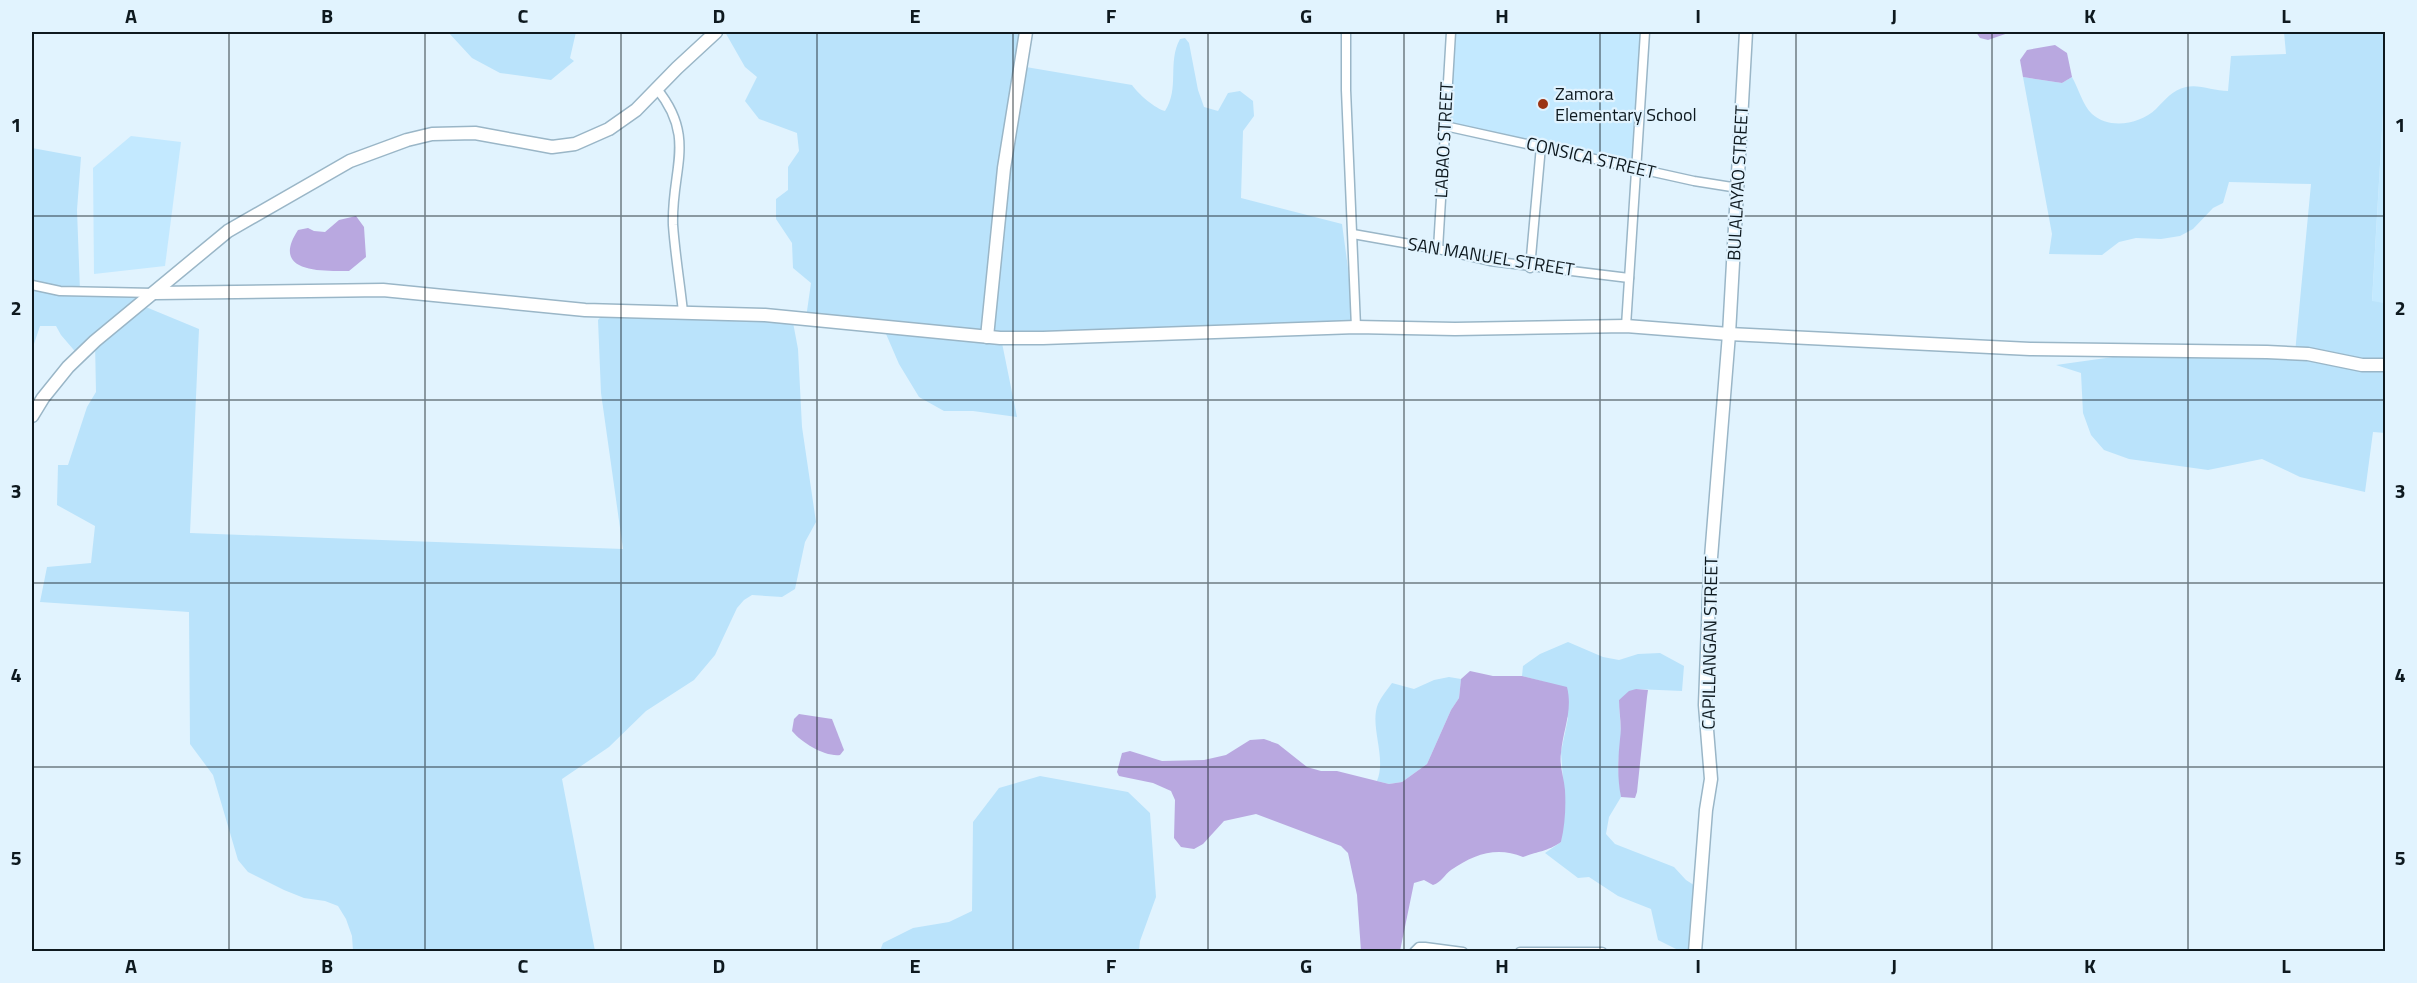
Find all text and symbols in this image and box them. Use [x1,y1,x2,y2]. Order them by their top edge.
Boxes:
text: A [125,0,137,31]
text: B [321,0,333,31]
text: C [518,0,529,31]
text: D [713,0,725,31]
text: E [909,0,921,31]
text: F [1106,0,1117,31]
text: G [1300,0,1312,31]
text: H [1495,0,1509,31]
text: I [1695,0,1701,31]
text: J [1891,0,1897,31]
text: K [2084,0,2096,31]
text: L [2281,0,2291,31]
place label: Zamora Elementary School [1555,80,1697,128]
street label: LABAO STREET [1427,81,1460,199]
marker: Zamora Elementary School [1536,97,1550,111]
street label: BULALAYAO STREET [1720,104,1755,261]
text: 1 [10,109,22,140]
text: 1 [2394,109,2406,140]
street label: CONSICA STREET [1524,130,1659,186]
street label: SAN MANUEL STREET [1406,230,1577,283]
text: 2 [10,292,22,323]
text: 2 [2394,292,2406,323]
text: 3 [10,475,22,506]
text: 3 [2394,475,2406,506]
street label: CAPILLANGAN STREET [1694,556,1725,730]
text: 4 [10,659,22,690]
text: 4 [2394,659,2406,690]
text: 5 [10,842,22,873]
text: 5 [2394,842,2406,873]
text: A [125,950,137,981]
text: B [321,950,333,981]
text: C [518,950,529,981]
text: D [713,950,725,981]
text: E [909,950,921,981]
text: F [1106,950,1117,981]
text: G [1300,950,1312,981]
text: H [1495,950,1509,981]
text: I [1695,950,1701,981]
text: J [1891,950,1897,981]
text: K [2084,950,2096,981]
text: L [2281,950,2291,981]

